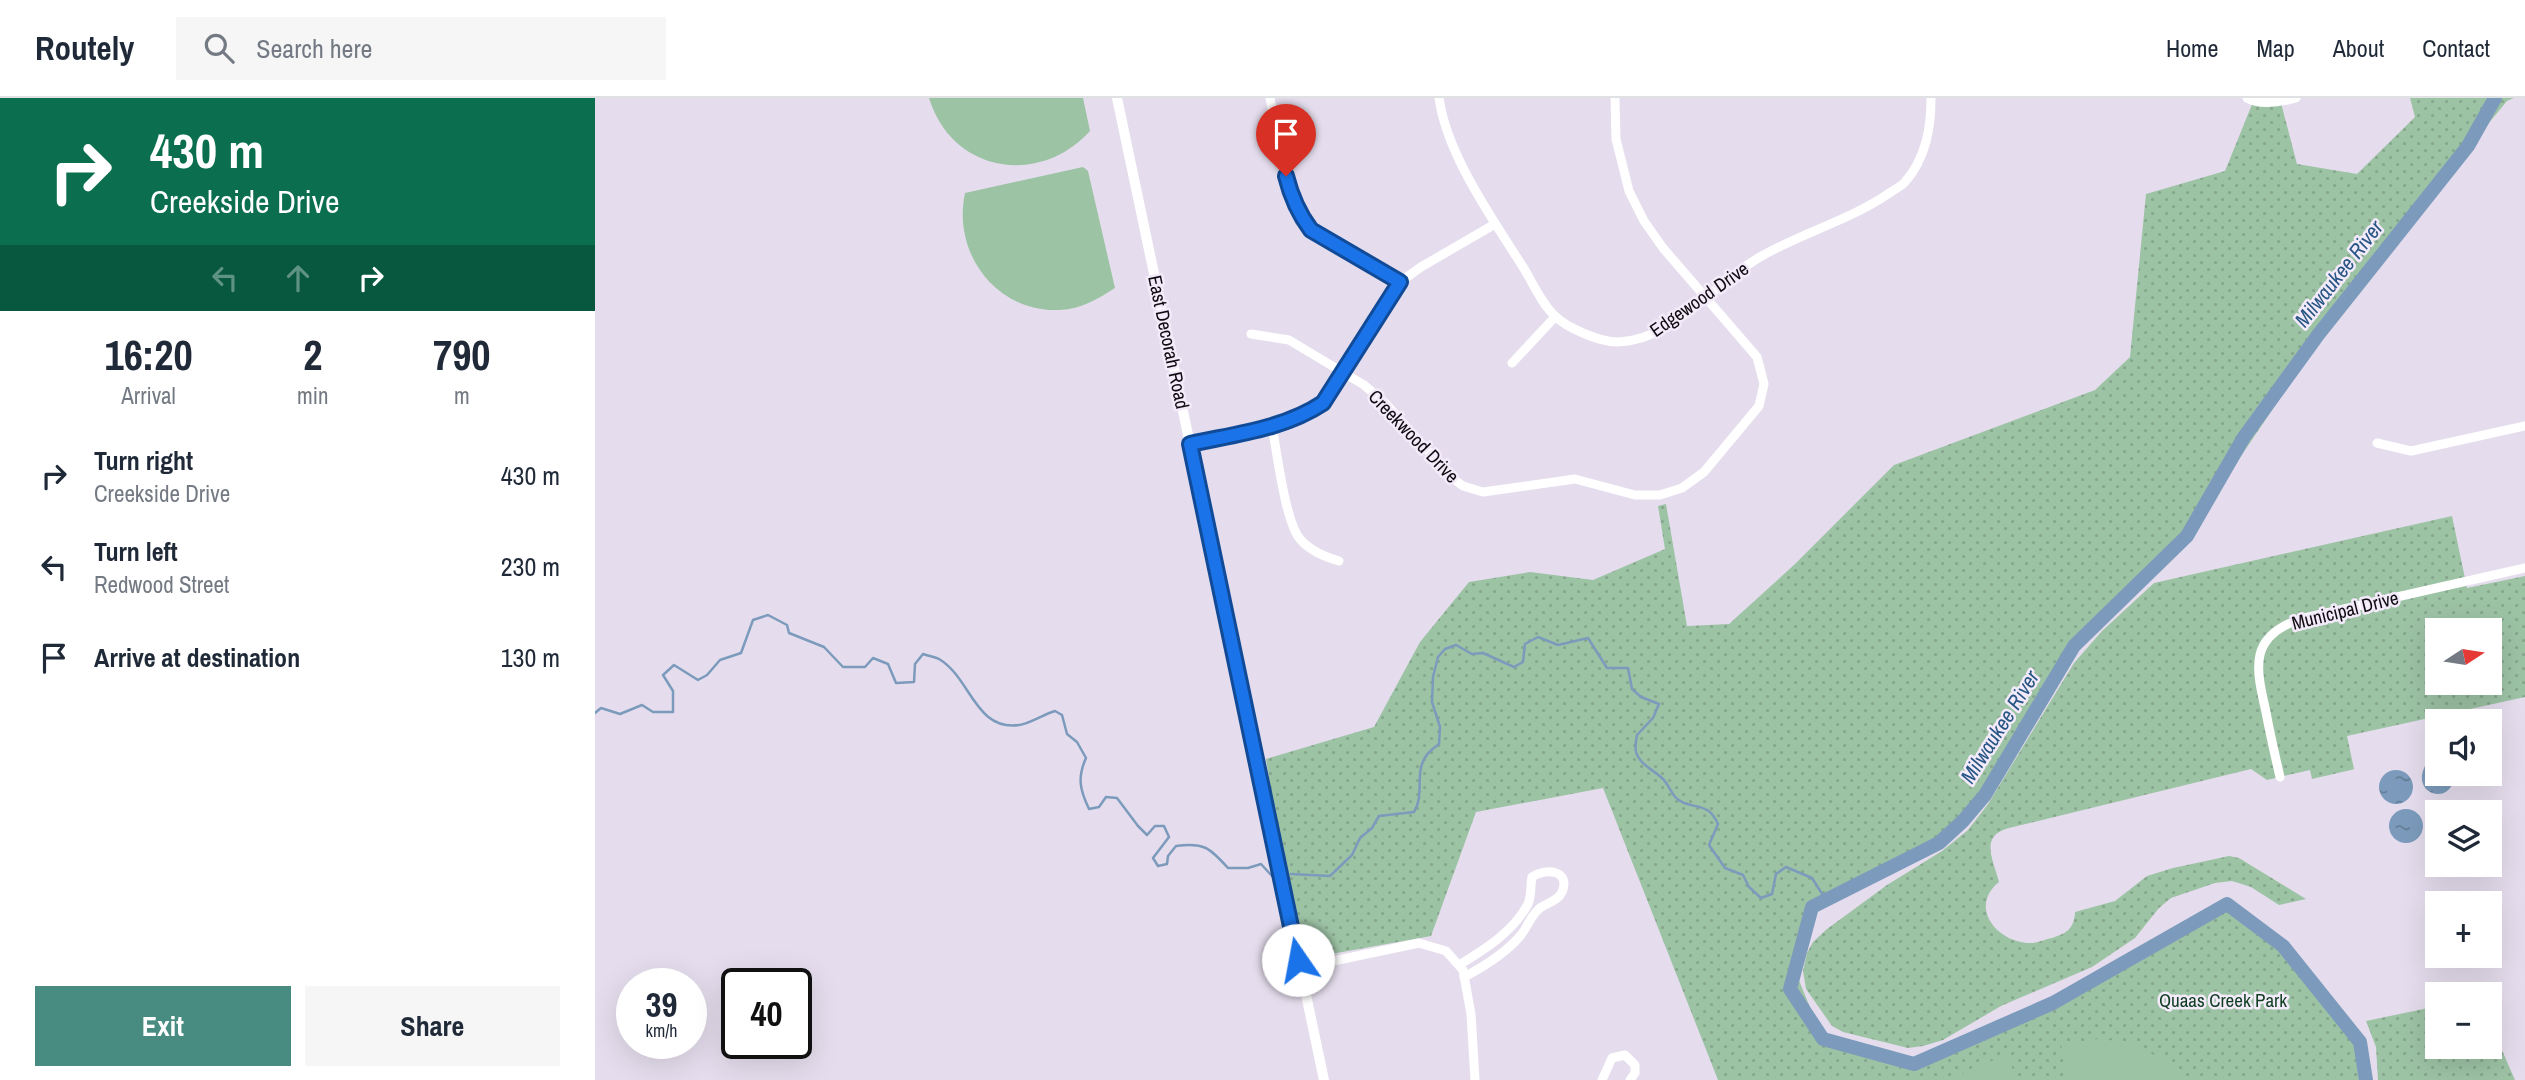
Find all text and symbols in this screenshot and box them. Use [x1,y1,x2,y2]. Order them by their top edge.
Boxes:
search box [176,17,666,80]
text: Routely [35,26,134,70]
icon: search [200,29,238,67]
text: Search here [256,31,372,66]
text: Home [2166,32,2218,64]
text: Map [2256,32,2295,64]
text: About [2333,32,2384,64]
text: Contact [2422,32,2490,64]
pin [1256,104,1316,176]
icon: arrive [1267,115,1305,153]
text: 430 m [150,117,264,183]
icon: right [35,126,126,217]
text: Creekside Drive [150,180,340,223]
water label: Milwaukee River [2288,213,2390,333]
street label: Edgewood Drive [1644,255,1754,343]
icon: left [206,259,244,297]
icon: ahead [279,259,317,297]
icon: right [352,259,390,297]
street label: East Decorah Road [1142,273,1196,411]
text: 16:20 [105,327,193,383]
text: 2 [303,327,322,383]
text: 790 [433,327,491,383]
text: Arrival [121,380,176,411]
text: min [297,380,329,411]
text: m [454,380,470,411]
street label: Creekwood Drive [1363,384,1465,488]
text: Turn right [94,443,193,478]
icon: right [35,457,73,495]
text: 430 m [501,458,560,493]
text: Creekside Drive [94,478,230,509]
text: Turn left [94,534,178,569]
icon: left [35,548,73,586]
text: 230 m [501,549,560,584]
text: Redwood Street [94,569,229,600]
street label: Municipal Drive [2289,584,2401,636]
north arrow [2425,618,2503,695]
map controls [2425,618,2502,1059]
icon: arrive [35,639,73,677]
text: Arrive at destination [94,640,300,675]
text: 130 m [501,640,560,675]
water label: Milwaukee River [1953,664,2047,789]
button: sound [2425,709,2502,786]
button: layers [2425,800,2502,877]
button: + [2425,891,2502,968]
position arrow [1261,923,1335,997]
speed limit sign: 40 [721,968,812,1059]
text: 39 [646,981,677,1028]
button: − [2425,982,2502,1059]
button: Exit [35,986,291,1066]
button: Share [305,986,560,1066]
park label: Quaas Creek Park [2159,987,2287,1013]
text: km/h [646,1018,678,1043]

